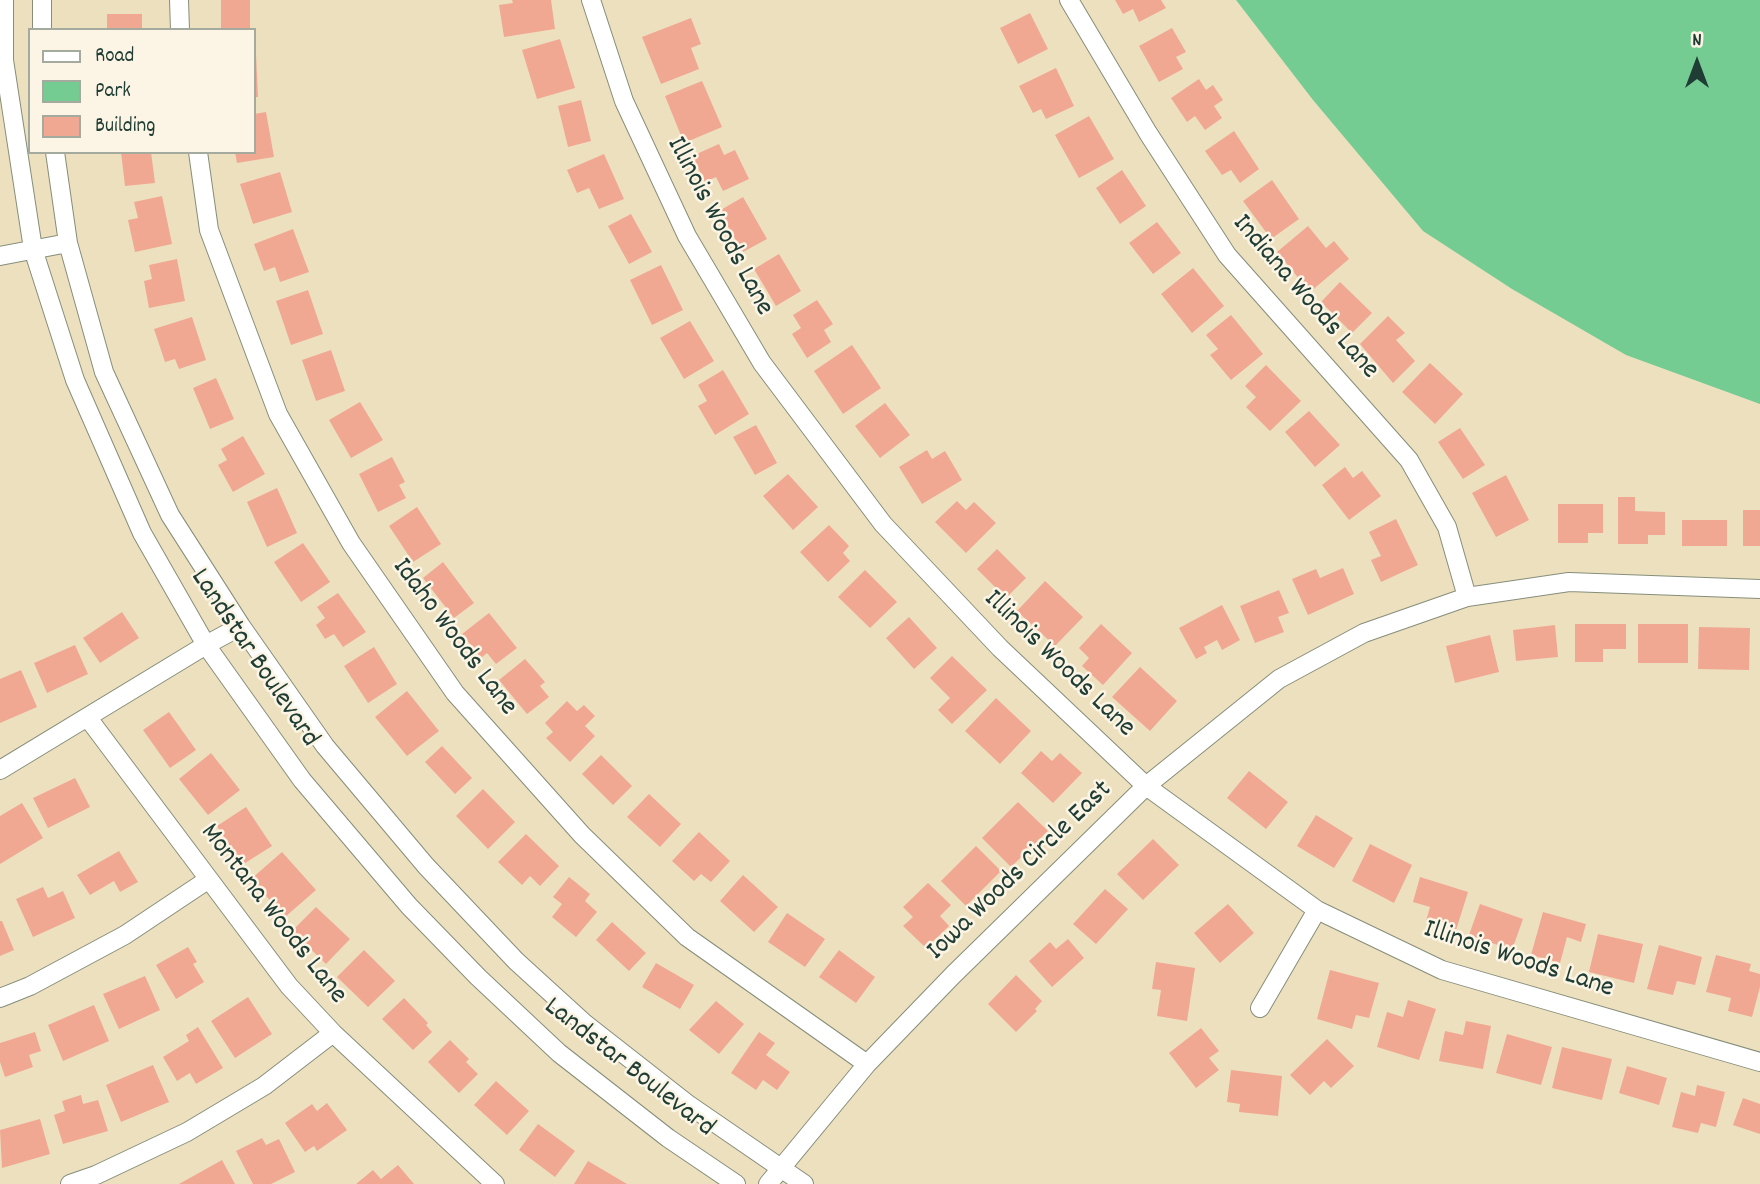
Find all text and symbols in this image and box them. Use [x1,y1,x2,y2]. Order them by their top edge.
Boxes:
legend [28,28,256,154]
north arrow [1662,28,1732,98]
text: N [1692,28,1702,55]
text: Road [95,42,134,72]
text: Park [95,77,131,107]
text: Building [95,112,155,142]
street label: Illinois Woods Lane [657,132,779,322]
street label: Indiana Woods Lane [1223,209,1385,387]
street label: Idaho Woods Lane [383,552,523,724]
street label: Landstar Boulevard [181,563,325,755]
street label: Illinois Woods Lane [975,584,1141,746]
street label: Iowa Woods Circle East [921,775,1121,969]
street label: Montana Woods Lane [191,818,353,1012]
street label: Illinois Woods Lane [1419,914,1617,1008]
street label: Landstar Boulevard [536,992,720,1146]

